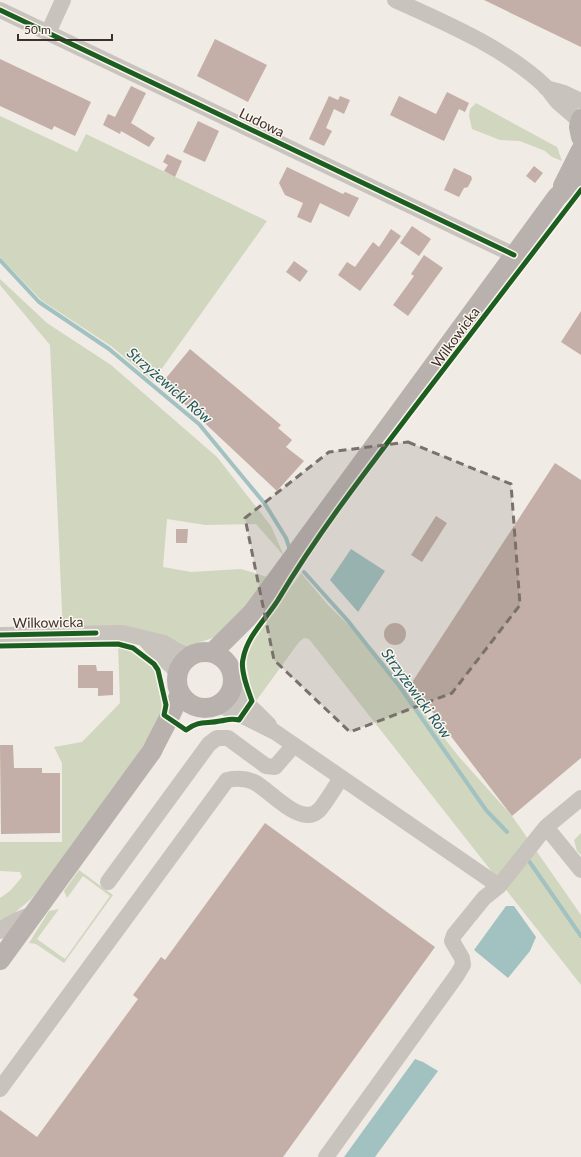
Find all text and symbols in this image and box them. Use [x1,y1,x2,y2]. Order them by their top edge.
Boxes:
scale bar [18,16,112,42]
text: 50 m [24,22,51,37]
street label: Ludowa [237,104,287,140]
street label: Wilkowicka [427,303,483,371]
water label: Strzyżewicki Rów [124,343,216,427]
street label: Wilkowicka [12,613,84,631]
water label: Strzyżewicki Rów [378,645,456,742]

